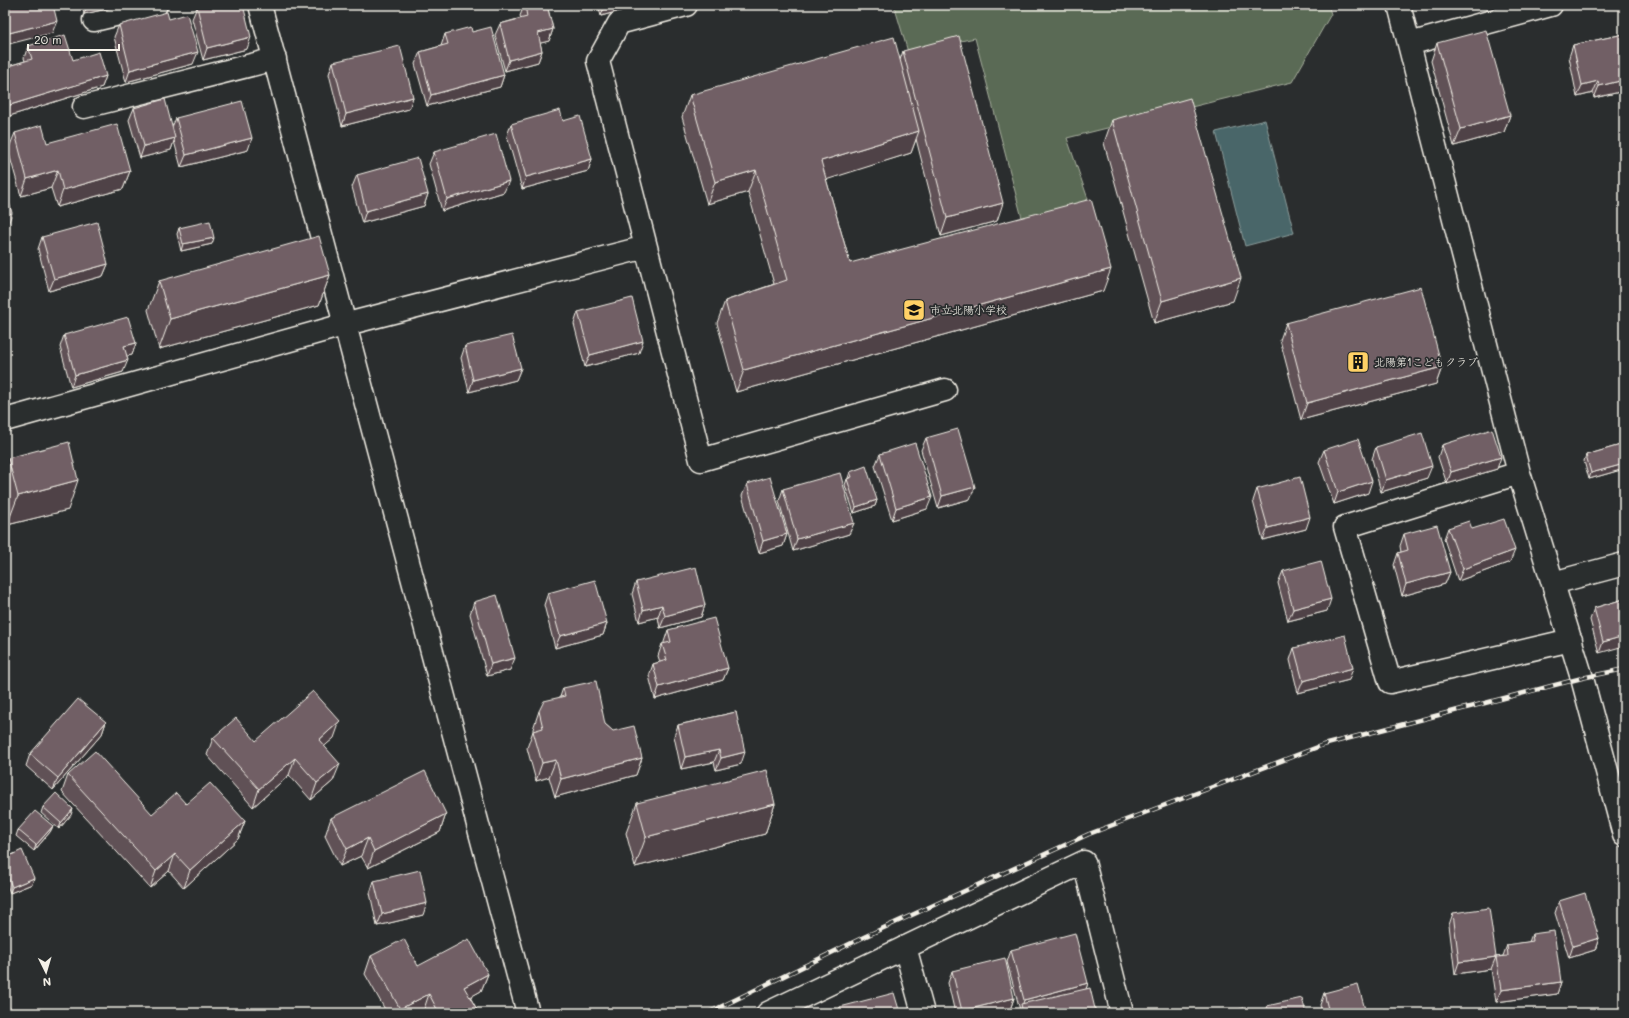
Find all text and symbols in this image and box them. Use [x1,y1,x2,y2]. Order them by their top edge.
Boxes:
scale bar [28,26,119,52]
text: 20 m [34,31,62,47]
school or university icon: 市立北陽小学校 [901,297,927,323]
place label: 市立北陽小学校 [930,302,1007,317]
building icon: 北陽第1こどもクラブ [1345,349,1371,375]
place label: 北陽第1こどもクラブ [1374,354,1478,369]
north arrow [26,952,66,992]
text: N [42,975,52,990]

